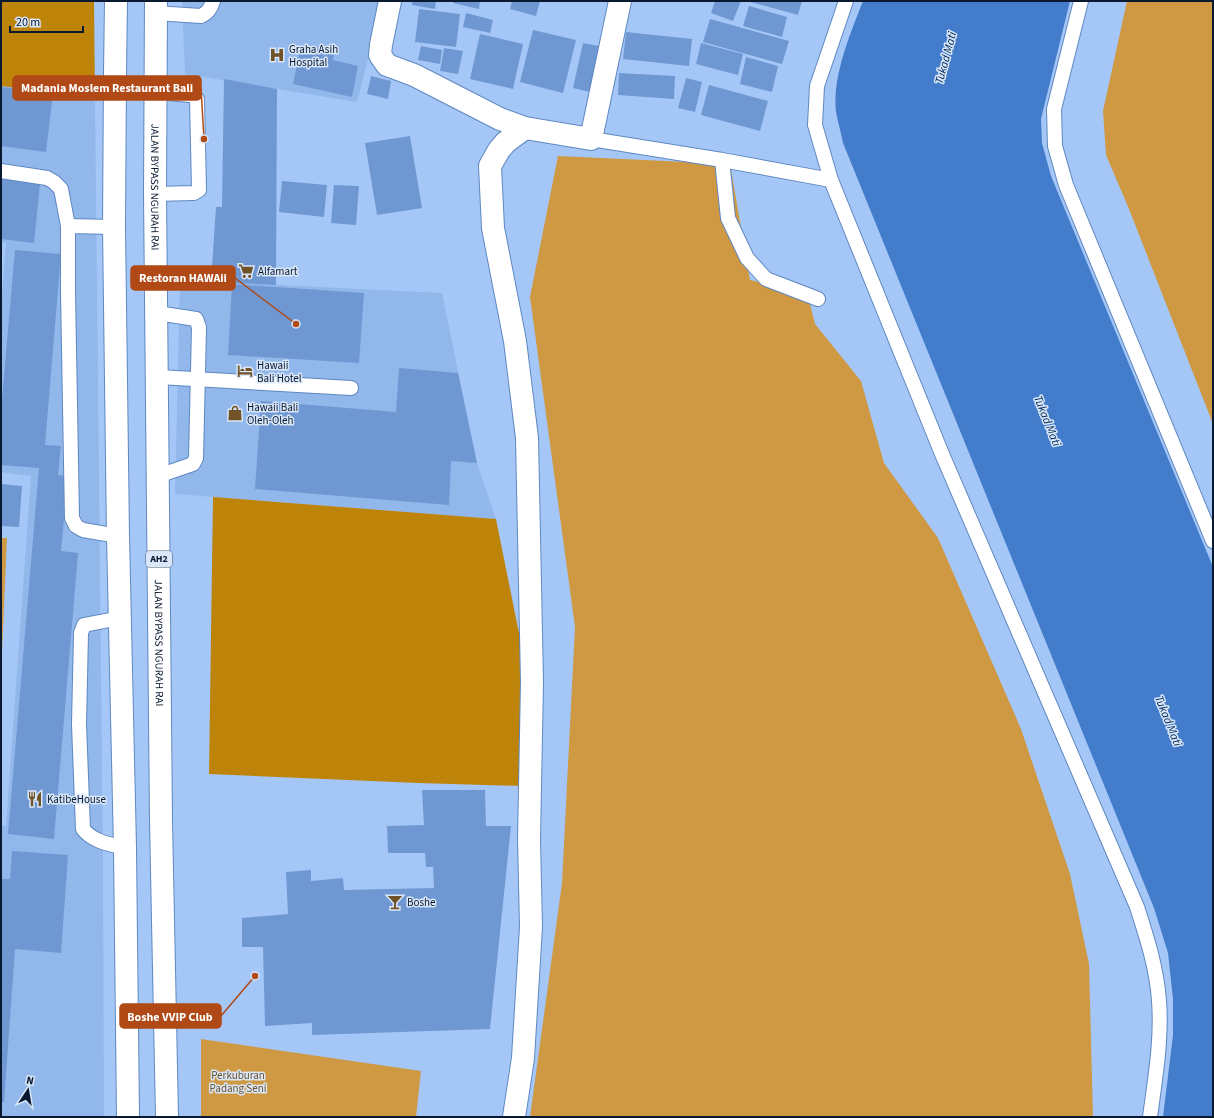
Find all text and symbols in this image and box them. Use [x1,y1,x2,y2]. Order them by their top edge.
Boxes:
scale bar [10,8,83,34]
text: 20 m [16,14,40,31]
water label: Tukad Mati [931,30,961,86]
place label: Graha Asih Hospital [289,42,338,70]
hospital icon: Graha Asih Hospital [268,46,286,64]
callout: Madania Moslem Restaurant Bali [13,76,201,100]
text: Madania Moslem Restaurant Bali [21,80,193,97]
street label: JALAN BYPASS NGURAH RAI [147,124,163,250]
supermarket icon: Alfamart [237,262,255,280]
place label: Alfamart [258,264,298,279]
callout: Restoran HAWAii [131,266,235,290]
text: Restoran HAWAii [139,270,227,287]
place label: Hawaii Bali Hotel [257,358,302,386]
hotel icon: Hawaii Bali Hotel [236,362,254,380]
water label: Tukad Mati [1029,393,1065,449]
place label: Hawaii Bali Oleh-Oleh [247,400,298,428]
shop icon: Hawaii Bali Oleh-Oleh [226,404,244,422]
road number: AH2 [146,551,172,567]
street label: JALAN BYPASS NGURAH RAI [151,580,167,706]
water label: Tukad Mati [1150,693,1186,749]
restaurant icon: KatibeHouse [26,790,44,808]
place label: KatibeHouse [47,792,106,807]
bar icon: Boshe [386,893,404,911]
place label: Boshe [407,895,436,910]
callout: Boshe VVIP Club [120,1004,221,1028]
text: Boshe VVIP Club [127,1009,213,1026]
park label: Perkuburan Padang Seni [210,1068,266,1096]
north arrow [8,1070,48,1110]
text: N [25,1073,35,1089]

